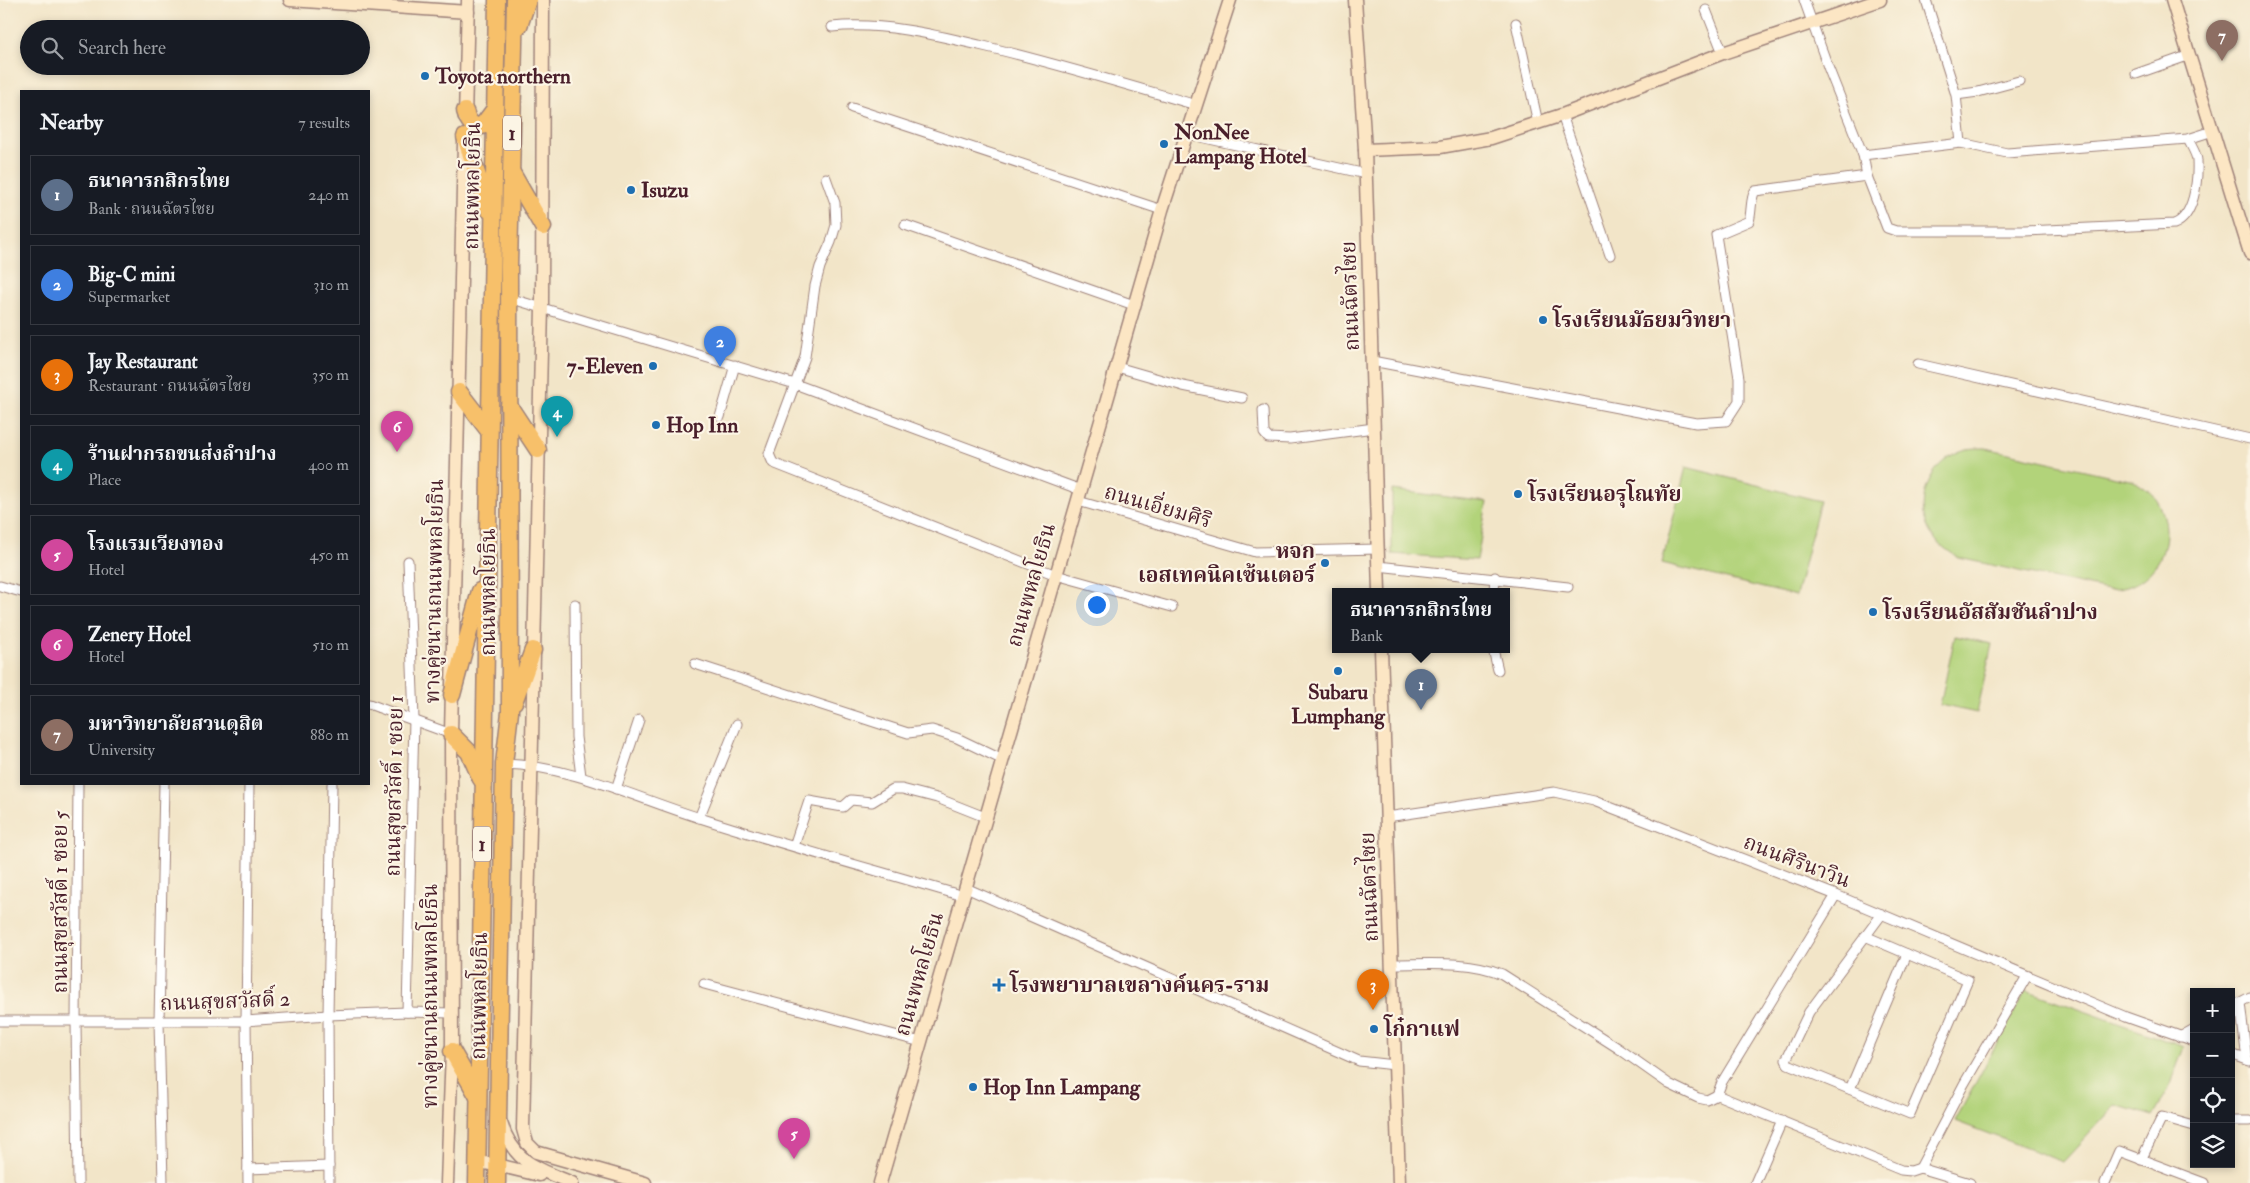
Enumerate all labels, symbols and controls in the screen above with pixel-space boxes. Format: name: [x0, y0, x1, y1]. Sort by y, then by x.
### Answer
search box: [20, 20, 370, 75]
pin: 7: [2206, 20, 2238, 61]
icon: search: [38, 34, 66, 62]
text: Search here: [78, 36, 166, 60]
place label: Toyota northern: [434, 63, 571, 90]
marker: Toyota northern: [419, 70, 431, 82]
text: Nearby: [40, 109, 103, 136]
text: 7 results: [298, 113, 350, 133]
road number: 1: [503, 116, 521, 150]
place label: NonNee Lampang Hotel: [1173, 119, 1308, 170]
street label: ถนนพหลโยธิน: [456, 122, 487, 250]
marker: NonNee Lampang Hotel: [1158, 138, 1170, 150]
text: ธนาคารกสิกรไทย: [88, 169, 230, 193]
place label: Isuzu: [641, 177, 689, 204]
marker: Isuzu: [625, 184, 637, 196]
text: 1: [54, 185, 60, 205]
text: 240 m: [308, 185, 349, 205]
text: Bank · ถนนฉัตรไชย: [88, 199, 215, 219]
street label: ถนนฉัตรไชย: [1333, 240, 1366, 352]
text: Big-C mini: [88, 263, 175, 287]
text: 2: [53, 275, 61, 295]
text: 310 m: [313, 275, 349, 295]
text: Supermarket: [88, 287, 170, 307]
place label: โรงเรียนมัธยมวิทยา: [1552, 305, 1731, 334]
marker: โรงเรียนมัธยมวิทยา: [1537, 314, 1549, 326]
pin: 2: [704, 326, 736, 367]
text: Jay Restaurant: [88, 350, 198, 374]
place label: 7-Eleven: [567, 353, 643, 380]
marker: 7-Eleven: [647, 360, 659, 372]
text: 3: [54, 365, 60, 385]
text: 350 m: [312, 365, 349, 385]
text: Restaurant · ถนนฉัตรไชย: [88, 376, 251, 396]
pin: 4: [541, 396, 573, 437]
pin: 6: [381, 411, 413, 452]
place label: Hop Inn: [666, 412, 738, 439]
marker: Hop Inn: [650, 419, 662, 431]
text: ร้านฝากรถขนส่งลำปาง: [88, 442, 277, 466]
text: 4: [53, 455, 61, 475]
text: 400 m: [308, 455, 349, 475]
text: Place: [88, 470, 121, 490]
street label: ถนนเอี่ยมศิริ: [1101, 475, 1215, 535]
street label: ทางคู่ขนานถนนพหลโยธิน: [417, 478, 450, 704]
place label: โรงเรียนอรุโณทัย: [1527, 479, 1681, 508]
marker: โรงเรียนอรุโณทัย: [1512, 488, 1524, 500]
street label: ถนนพหลโยธิน: [999, 519, 1062, 650]
street label: ถนนพหลโยธิน: [473, 528, 502, 656]
text: โรงแรมเวียงทอง: [88, 532, 224, 556]
place label: หจก เอสเทคนิคเซ้นเตอร์: [1138, 538, 1317, 589]
text: 5: [53, 545, 61, 565]
text: 450 m: [310, 545, 349, 565]
marker: หจก เอสเทคนิคเซ้นเตอร์: [1319, 557, 1331, 569]
text: Hotel: [88, 560, 125, 580]
popup: [1332, 588, 1510, 653]
your location: [1084, 592, 1110, 618]
place label: โรงเรียนอัสสัมชันลำปาง: [1882, 597, 2098, 626]
text: ธนาคารกสิกรไทย: [1350, 598, 1492, 622]
marker: โรงเรียนอัสสัมชันลำปาง: [1867, 606, 1879, 618]
text: Zenery Hotel: [88, 623, 191, 647]
text: Bank: [1350, 626, 1383, 646]
text: 6: [53, 635, 61, 655]
text: 510 m: [312, 635, 349, 655]
text: Hotel: [88, 647, 125, 667]
marker: Subaru Lumphang: [1332, 665, 1344, 677]
pin: 1: [1405, 669, 1437, 710]
place label: Subaru Lumphang: [1291, 679, 1385, 730]
street label: ถนนสุขสวัสดิ์ 1 ซอย 1: [377, 695, 410, 877]
text: มหาวิทยาลัยสวนดุสิต: [88, 712, 263, 736]
text: 7: [53, 725, 61, 745]
text: 880 m: [310, 725, 349, 745]
text: University: [88, 740, 155, 760]
street label: ถนนสุขสวัสดิ์ 1 ซอย 5: [44, 810, 74, 993]
road number: 1: [473, 826, 491, 862]
street label: ถนนศิรินาวิน: [1739, 829, 1854, 894]
street label: ถนนฉัตรไชย: [1352, 831, 1385, 943]
street label: ทางคู่ขนานถนนพหลโยธิน: [415, 884, 444, 1108]
street label: ถนนพหลโยธิน: [887, 908, 950, 1039]
street label: ถนนพหลโยธิน: [463, 932, 494, 1060]
pin: 3: [1357, 969, 1389, 1010]
place label: โรงพยาบาลเขลางค์นคร-ราม: [1009, 970, 1269, 999]
marker: โรงพยาบาลเขลางค์นคร-ราม: [992, 978, 1006, 992]
street label: ถนนสุขสวัสดิ์ 2: [159, 983, 291, 1017]
map controls: [2190, 988, 2235, 1168]
button: +: [2190, 988, 2235, 1033]
place label: โก๋กาแฟ: [1383, 1014, 1460, 1043]
marker: โก๋กาแฟ: [1368, 1023, 1380, 1035]
button: −: [2190, 1033, 2235, 1078]
place label: Hop Inn Lampang: [983, 1074, 1141, 1101]
button: locate: [2190, 1078, 2235, 1123]
marker: Hop Inn Lampang: [967, 1081, 979, 1093]
pin: 5: [778, 1118, 810, 1159]
button: layers: [2190, 1123, 2235, 1168]

